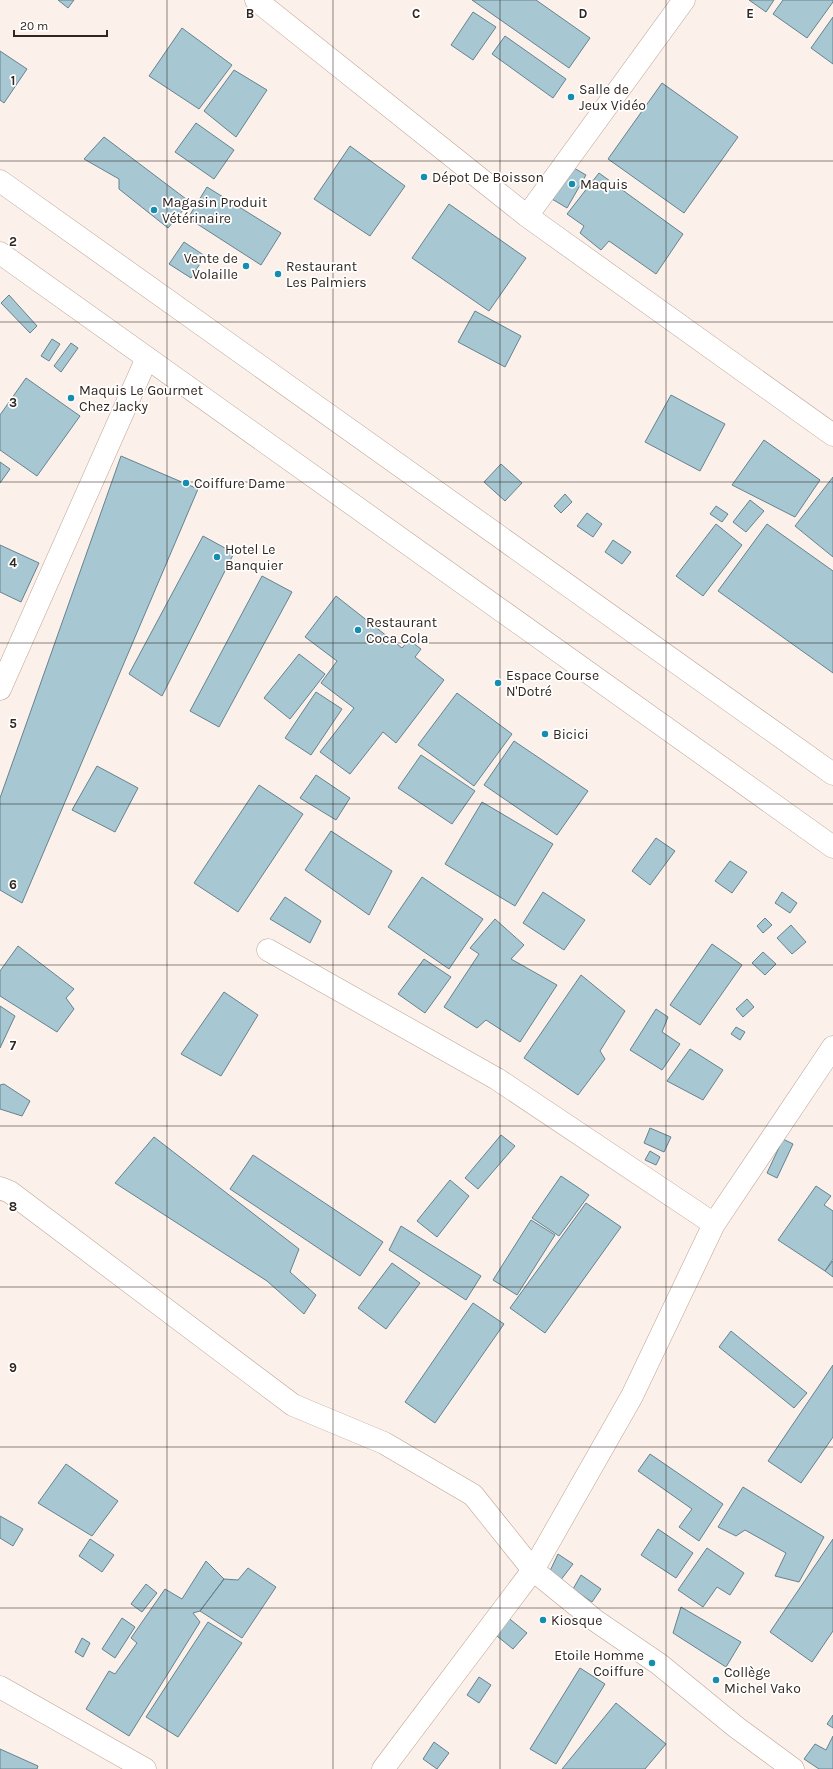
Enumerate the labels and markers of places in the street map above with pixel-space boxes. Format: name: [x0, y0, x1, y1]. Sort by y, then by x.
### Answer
place label: Salle de Jeux Vidéo: [579, 81, 646, 114]
marker: Salle de Jeux Vidéo: [566, 92, 576, 102]
place label: Dépot De Boisson: [432, 169, 544, 186]
marker: Dépot De Boisson: [419, 172, 429, 182]
place label: Maquis: [580, 176, 628, 193]
marker: Maquis: [567, 179, 577, 189]
place label: Magasin Produit Vétérinaire: [162, 194, 267, 227]
marker: Magasin Produit Vétérinaire: [149, 205, 159, 215]
place label: Vente de Volaille: [184, 250, 238, 283]
place label: Restaurant Les Palmiers: [286, 258, 367, 291]
marker: Vente de Volaille: [241, 261, 251, 271]
marker: Restaurant Les Palmiers: [273, 269, 283, 279]
place label: Maquis Le Gourmet Chez Jacky: [79, 382, 203, 415]
marker: Maquis Le Gourmet Chez Jacky: [66, 393, 76, 403]
place label: Coiffure Dame: [194, 475, 285, 492]
marker: Coiffure Dame: [181, 478, 191, 488]
place label: Hotel Le Banquier: [225, 541, 284, 574]
marker: Hotel Le Banquier: [212, 552, 222, 562]
place label: Restaurant Coca Cola: [366, 614, 437, 647]
marker: Restaurant Coca Cola: [353, 625, 363, 635]
place label: Espace Course N'Dotré: [506, 667, 599, 700]
marker: Espace Course N'Dotré: [493, 678, 503, 688]
place label: Bicici: [553, 726, 589, 743]
marker: Bicici: [540, 729, 550, 739]
place label: Kiosque: [551, 1612, 603, 1629]
marker: Kiosque: [538, 1615, 548, 1625]
place label: Etoile Homme Coiffure: [554, 1647, 644, 1680]
marker: Etoile Homme Coiffure: [647, 1658, 657, 1668]
place label: Collège Michel Vako: [724, 1664, 801, 1697]
marker: Collège Michel Vako: [711, 1675, 721, 1685]

